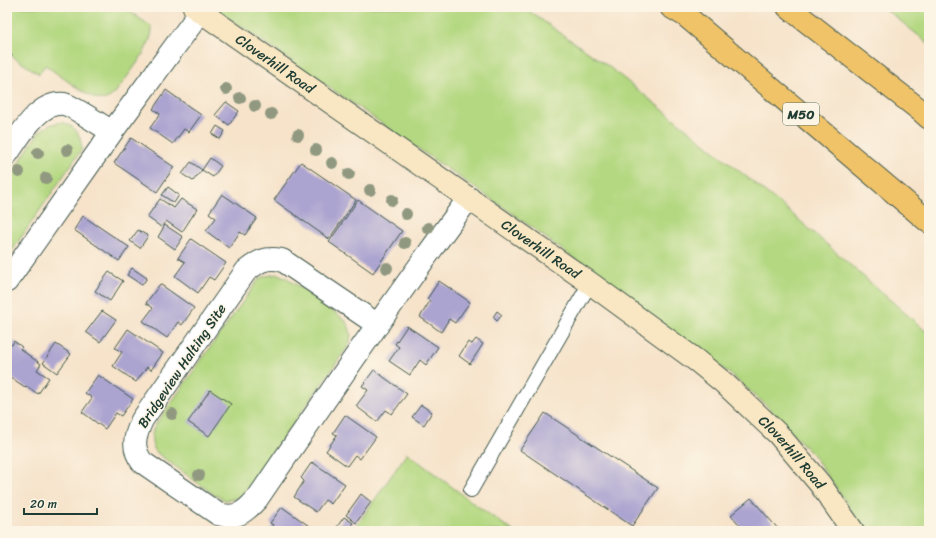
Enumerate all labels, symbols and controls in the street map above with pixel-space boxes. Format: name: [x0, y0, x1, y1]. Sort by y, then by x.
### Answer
street label: Cloverhill Road: [230, 27, 322, 101]
road number: M50: [783, 103, 819, 125]
street label: Cloverhill Road: [496, 212, 587, 286]
street label: Bridgeview Halting Site: [131, 298, 233, 434]
street label: Cloverhill Road: [752, 409, 833, 496]
scale bar: [24, 490, 97, 516]
text: 20 m: [30, 493, 57, 515]

